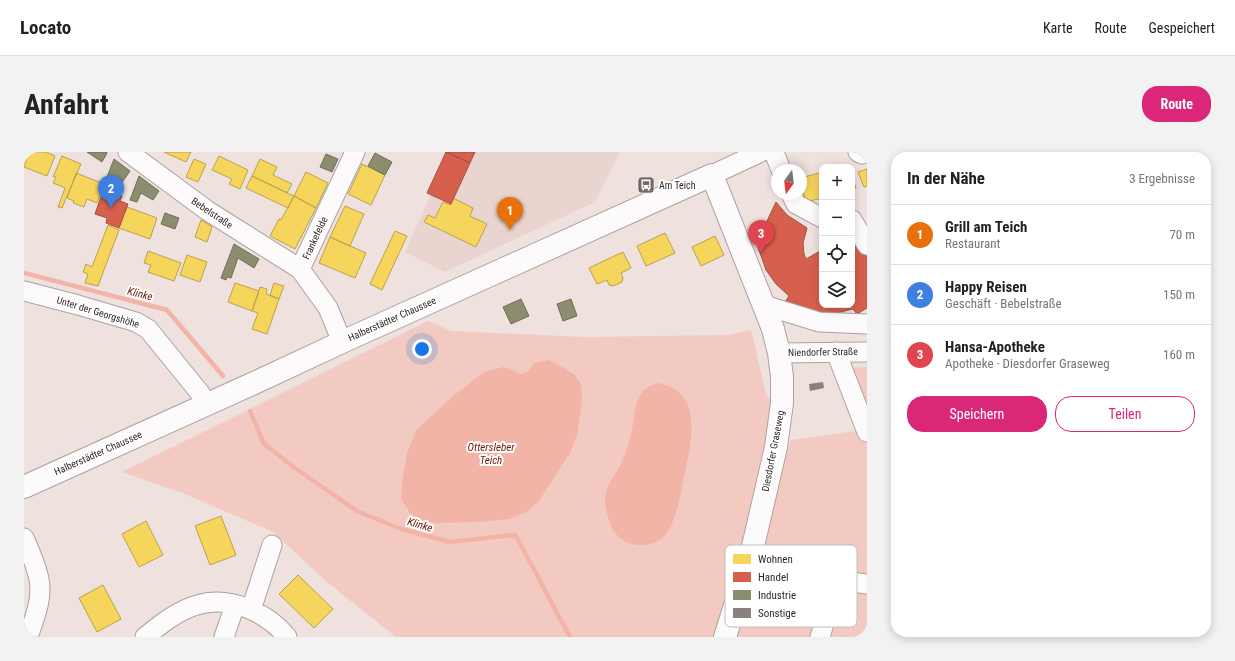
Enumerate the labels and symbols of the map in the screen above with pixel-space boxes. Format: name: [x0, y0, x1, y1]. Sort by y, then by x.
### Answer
north arrow: [771, 164, 807, 200]
pin: 2: [98, 175, 124, 208]
bus stop icon: Am Teich: [636, 175, 656, 195]
place label: Am Teich: [659, 180, 696, 191]
street label: Bebelstraße: [189, 195, 235, 231]
pin: 1: [497, 197, 523, 230]
street label: Frankefelde: [300, 215, 330, 261]
pin: 3: [748, 220, 774, 253]
water label: Klinke: [126, 285, 154, 303]
street label: Unter der Georgshöhe: [55, 294, 141, 330]
street label: Halberstädter Chaussee: [346, 295, 438, 343]
your location: [412, 339, 432, 359]
street label: Niendorfer Straße: [788, 346, 858, 358]
street label: Diesdorfer Graseweg: [760, 409, 786, 492]
street label: Halberstädter Chaussee: [52, 429, 144, 477]
water label: Ottersleber Teich: [468, 441, 515, 467]
water label: Klinke: [406, 515, 434, 535]
legend: [725, 545, 857, 627]
text: Wohnen: [758, 553, 793, 566]
text: Handel: [758, 571, 789, 584]
text: Industrie: [758, 589, 796, 602]
text: Sonstige: [758, 607, 796, 620]

